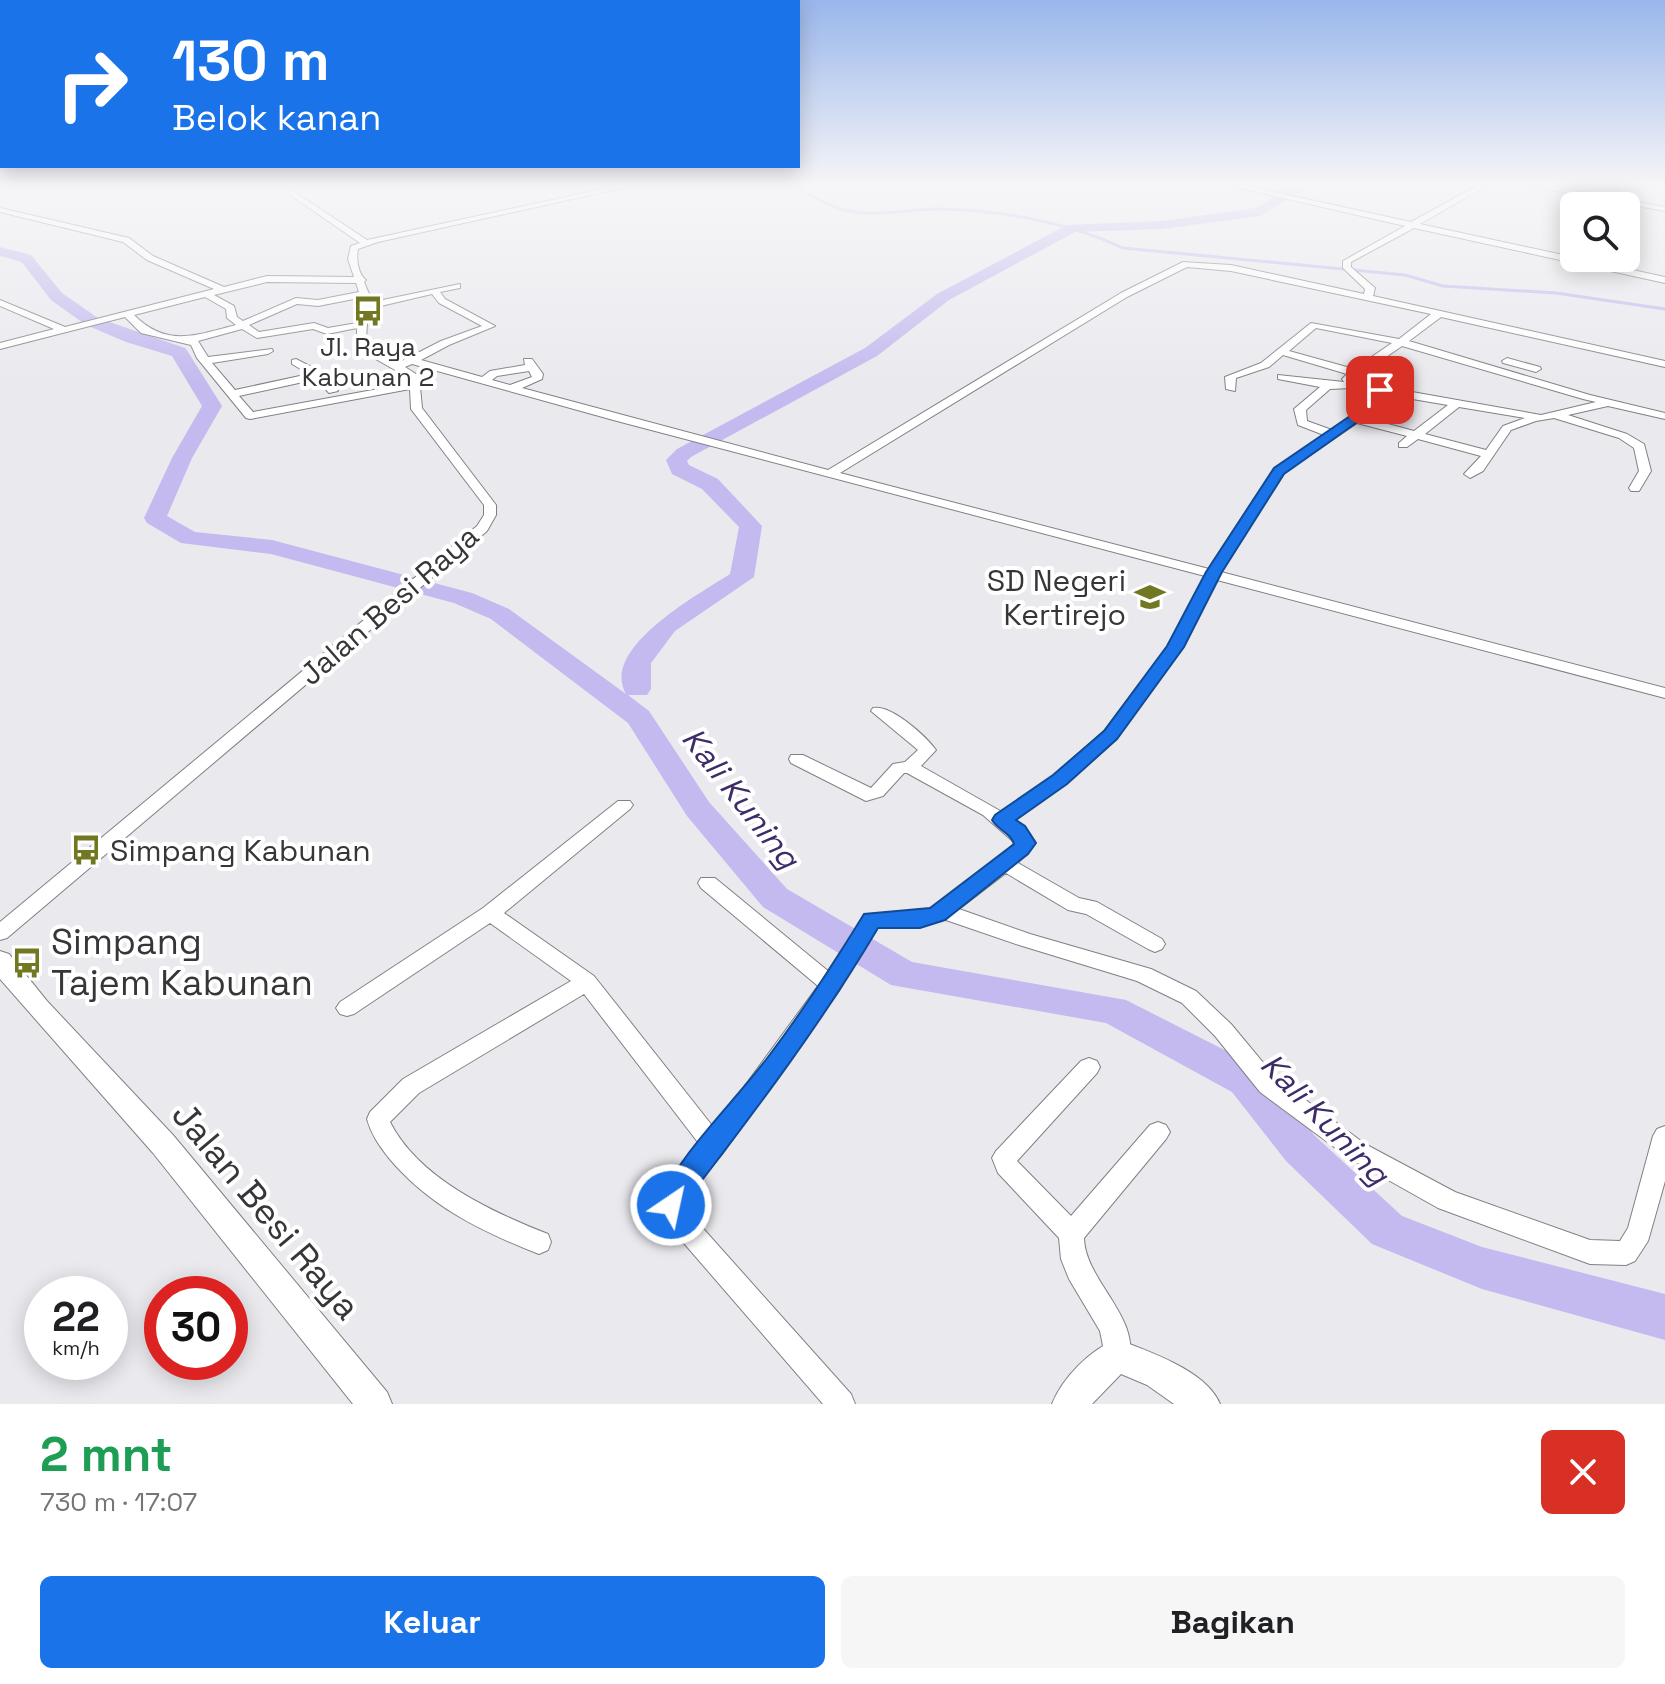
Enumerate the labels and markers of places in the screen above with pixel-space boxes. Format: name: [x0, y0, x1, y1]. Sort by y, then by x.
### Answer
bus stop icon: Jl. Raya Kabunan 2: [351, 294, 385, 328]
place label: Jl. Raya Kabunan 2: [302, 330, 434, 394]
pin: [1346, 356, 1414, 424]
place label: SD Negeri Kertirejo: [987, 561, 1126, 634]
school or university icon: SD Negeri Kertirejo: [1133, 580, 1167, 614]
place label: Simpang Kabunan: [110, 831, 371, 870]
bus stop icon: Simpang Kabunan: [69, 833, 103, 867]
place label: Simpang Tajem Kabunan: [51, 919, 313, 1006]
bus stop icon: Simpang Tajem Kabunan: [10, 946, 44, 980]

